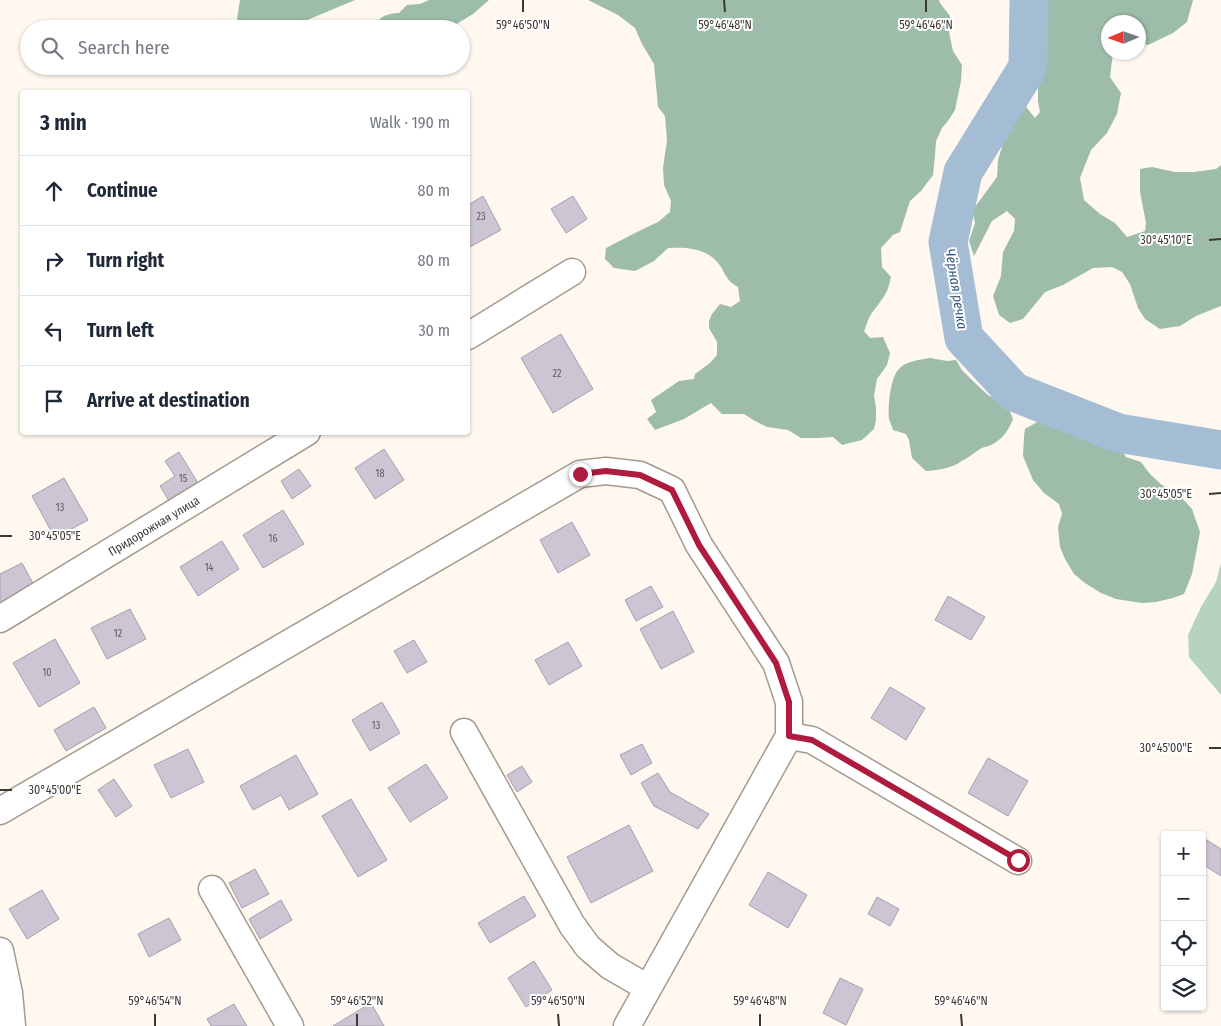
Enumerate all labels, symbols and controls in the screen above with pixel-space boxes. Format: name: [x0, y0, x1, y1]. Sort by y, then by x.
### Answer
north arrow: [1101, 15, 1146, 60]
text: 59°46'50"N: [496, 18, 550, 32]
text: 59°46'48"N: [698, 18, 752, 32]
text: 59°46'46"N: [899, 18, 953, 32]
search box: [20, 20, 470, 75]
icon: search: [38, 34, 66, 62]
text: Search here: [78, 36, 170, 59]
text: 3 min: [40, 110, 87, 136]
text: Walk · 190 m: [370, 113, 450, 132]
icon: ahead: [40, 177, 68, 205]
text: Continue: [87, 179, 158, 202]
text: 80 m: [418, 181, 450, 200]
house number: 23: [477, 211, 486, 223]
text: 30°45'10"E: [1140, 233, 1192, 247]
icon: right: [40, 247, 68, 275]
water label: Чёрная речка: [941, 247, 971, 331]
text: Turn right: [87, 249, 164, 272]
text: 80 m: [418, 251, 450, 270]
icon: left: [40, 317, 68, 345]
text: Turn left: [87, 319, 154, 342]
text: 30 m: [418, 321, 450, 340]
house number: 22: [553, 368, 562, 380]
icon: arrive: [40, 387, 68, 415]
text: Arrive at destination: [87, 389, 250, 412]
route end: [569, 463, 592, 486]
house number: 18: [376, 468, 384, 480]
house number: 15: [179, 473, 188, 485]
text: 30°45'05"E: [1140, 487, 1192, 501]
street label: Придорожная улица: [106, 493, 202, 559]
house number: 13: [56, 502, 65, 514]
text: 30°45'05"E: [29, 529, 81, 543]
house number: 16: [269, 533, 277, 545]
house number: 14: [205, 562, 214, 574]
house number: 12: [114, 628, 123, 640]
house number: 10: [42, 667, 52, 679]
house number: 13: [372, 720, 381, 732]
text: 30°45'00"E: [1140, 741, 1193, 755]
text: 30°45'00"E: [29, 783, 82, 797]
map controls: [1161, 831, 1206, 1011]
button: +: [1161, 831, 1206, 876]
route start: [1007, 849, 1030, 872]
button: −: [1161, 876, 1206, 921]
button: locate: [1161, 921, 1206, 966]
button: layers: [1161, 966, 1206, 1011]
text: 59°46'54"N: [128, 994, 182, 1008]
text: 59°46'52"N: [330, 994, 384, 1008]
text: 59°46'50"N: [531, 994, 585, 1008]
text: 59°46'48"N: [733, 994, 787, 1008]
text: 59°46'46"N: [934, 994, 988, 1008]

